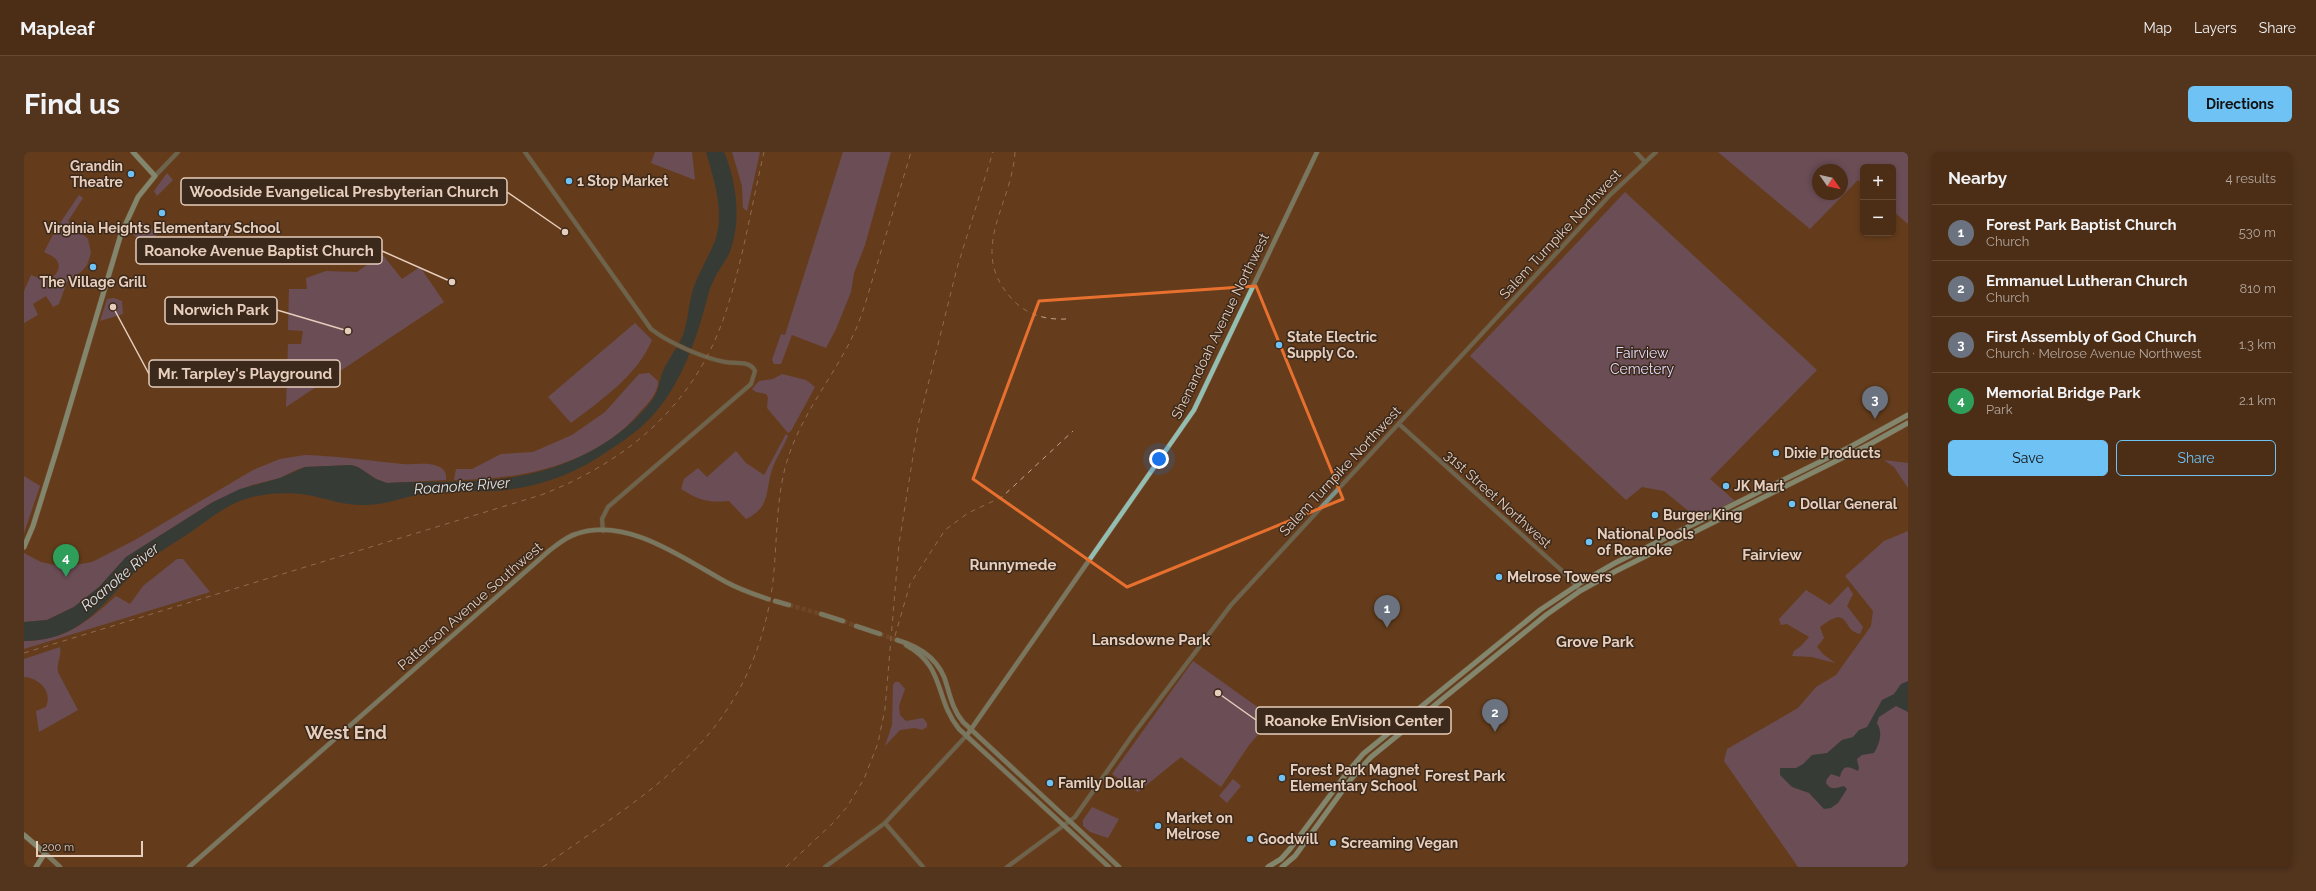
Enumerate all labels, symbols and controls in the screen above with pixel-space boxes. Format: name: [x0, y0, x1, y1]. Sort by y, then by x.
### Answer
text: Mapleaf: [20, 17, 95, 39]
text: Map: [2144, 20, 2172, 36]
text: Layers: [2194, 20, 2237, 36]
text: Share: [2259, 20, 2296, 36]
button: Directions: [2188, 86, 2292, 122]
text: Find us: [24, 88, 120, 121]
place label: Grandin Theatre: [70, 158, 124, 190]
north arrow: [1812, 164, 1848, 200]
map controls: [1860, 164, 1896, 236]
button: +: [1860, 164, 1896, 200]
street label: Salem Turnpike Northwest: [1496, 166, 1624, 302]
text: Nearby: [1948, 168, 2007, 188]
marker: Grandin Theatre: [126, 169, 136, 179]
text: 4 results: [2225, 171, 2276, 186]
place label: 1 Stop Market: [577, 173, 669, 189]
marker: 1 Stop Market: [564, 176, 574, 186]
callout: Woodside Evangelical Presbyterian Church: [181, 178, 507, 205]
text: Woodside Evangelical Presbyterian Church: [189, 183, 499, 201]
button: −: [1860, 200, 1896, 236]
marker: Virginia Heights Elementary School: [157, 208, 167, 218]
text: Forest Park Baptist Church: [1986, 216, 2177, 234]
place label: Virginia Heights Elementary School: [44, 220, 281, 236]
text: 1: [1958, 225, 1964, 240]
text: 530 m: [2239, 225, 2276, 240]
street label: Shenandoah Avenue Northwest: [1168, 230, 1272, 422]
text: Church: [1986, 234, 2029, 249]
callout: Roanoke Avenue Baptist Church: [136, 237, 382, 264]
text: Roanoke Avenue Baptist Church: [144, 242, 374, 260]
marker: The Village Grill: [88, 262, 98, 272]
text: Emmanuel Lutheran Church: [1986, 272, 2187, 290]
place label: The Village Grill: [40, 274, 147, 290]
text: 2: [1957, 281, 1965, 296]
text: 810 m: [2240, 281, 2276, 296]
text: Church: [1986, 290, 2029, 305]
callout: Norwich Park: [165, 297, 277, 324]
text: Norwich Park: [173, 301, 270, 319]
text: First Assembly of God Church: [1986, 328, 2197, 346]
place label: State Electric Supply Co.: [1287, 329, 1377, 361]
text: 3: [1957, 337, 1965, 352]
text: 1.3 km: [2239, 337, 2276, 352]
marker: State Electric Supply Co.: [1274, 340, 1284, 350]
park label: Fairview Cemetery: [1610, 345, 1674, 377]
text: Church · Melrose Avenue Northwest: [1986, 346, 2201, 361]
callout: Mr. Tarpley's Playground: [149, 360, 340, 387]
text: Mr. Tarpley's Playground: [158, 365, 333, 383]
text: Memorial Bridge Park: [1986, 384, 2141, 402]
pin: 3: [1862, 386, 1888, 419]
text: 4: [1957, 393, 1965, 408]
text: 2.1 km: [2239, 393, 2276, 408]
text: Park: [1986, 402, 2013, 417]
street label: Salem Turnpike Northwest: [1276, 403, 1404, 539]
button: Save: [1948, 440, 2108, 476]
button: Share: [2116, 440, 2276, 476]
place label: Dixie Products: [1784, 445, 1881, 461]
street label: 31st Street Northwest: [1441, 447, 1555, 551]
marker: Dixie Products: [1771, 448, 1781, 458]
your location: [1149, 449, 1169, 469]
water label: Roanoke River: [413, 474, 512, 498]
place label: JK Mart: [1734, 478, 1785, 494]
marker: JK Mart: [1721, 481, 1731, 491]
place label: Dollar General: [1800, 496, 1898, 512]
marker: Dollar General: [1787, 499, 1797, 509]
place label: Burger King: [1663, 507, 1743, 523]
marker: Burger King: [1650, 510, 1660, 520]
place label: National Pools of Roanoke: [1597, 526, 1694, 558]
marker: National Pools of Roanoke: [1584, 537, 1594, 547]
water label: Roanoke River: [77, 539, 163, 615]
street label: Patterson Avenue Southwest: [394, 539, 546, 673]
pin: 4: [53, 544, 79, 577]
district label: Fairview: [1742, 546, 1802, 564]
district label: Runnymede: [970, 556, 1056, 574]
place label: Melrose Towers: [1507, 569, 1612, 585]
marker: Melrose Towers: [1494, 572, 1504, 582]
pin: 1: [1374, 595, 1400, 628]
district label: Lansdowne Park: [1092, 631, 1211, 649]
district label: Grove Park: [1556, 633, 1635, 651]
pin: 2: [1482, 699, 1508, 732]
callout: Roanoke EnVision Center: [1256, 707, 1451, 734]
text: Roanoke EnVision Center: [1265, 712, 1444, 730]
district label: West End: [305, 722, 387, 743]
place label: Forest Park Magnet Elementary School: [1290, 762, 1420, 794]
district label: Forest Park: [1425, 767, 1506, 785]
marker: Forest Park Magnet Elementary School: [1277, 773, 1287, 783]
place label: Family Dollar: [1058, 775, 1146, 791]
marker: Family Dollar: [1045, 778, 1055, 788]
place label: Market on Melrose: [1166, 810, 1233, 842]
marker: Market on Melrose: [1153, 821, 1163, 831]
place label: Goodwill: [1258, 831, 1319, 847]
marker: Goodwill: [1245, 834, 1255, 844]
place label: Screaming Vegan: [1341, 835, 1458, 851]
marker: Screaming Vegan: [1328, 838, 1338, 848]
scale bar: [36, 839, 143, 858]
text: 200 m: [42, 841, 74, 854]

